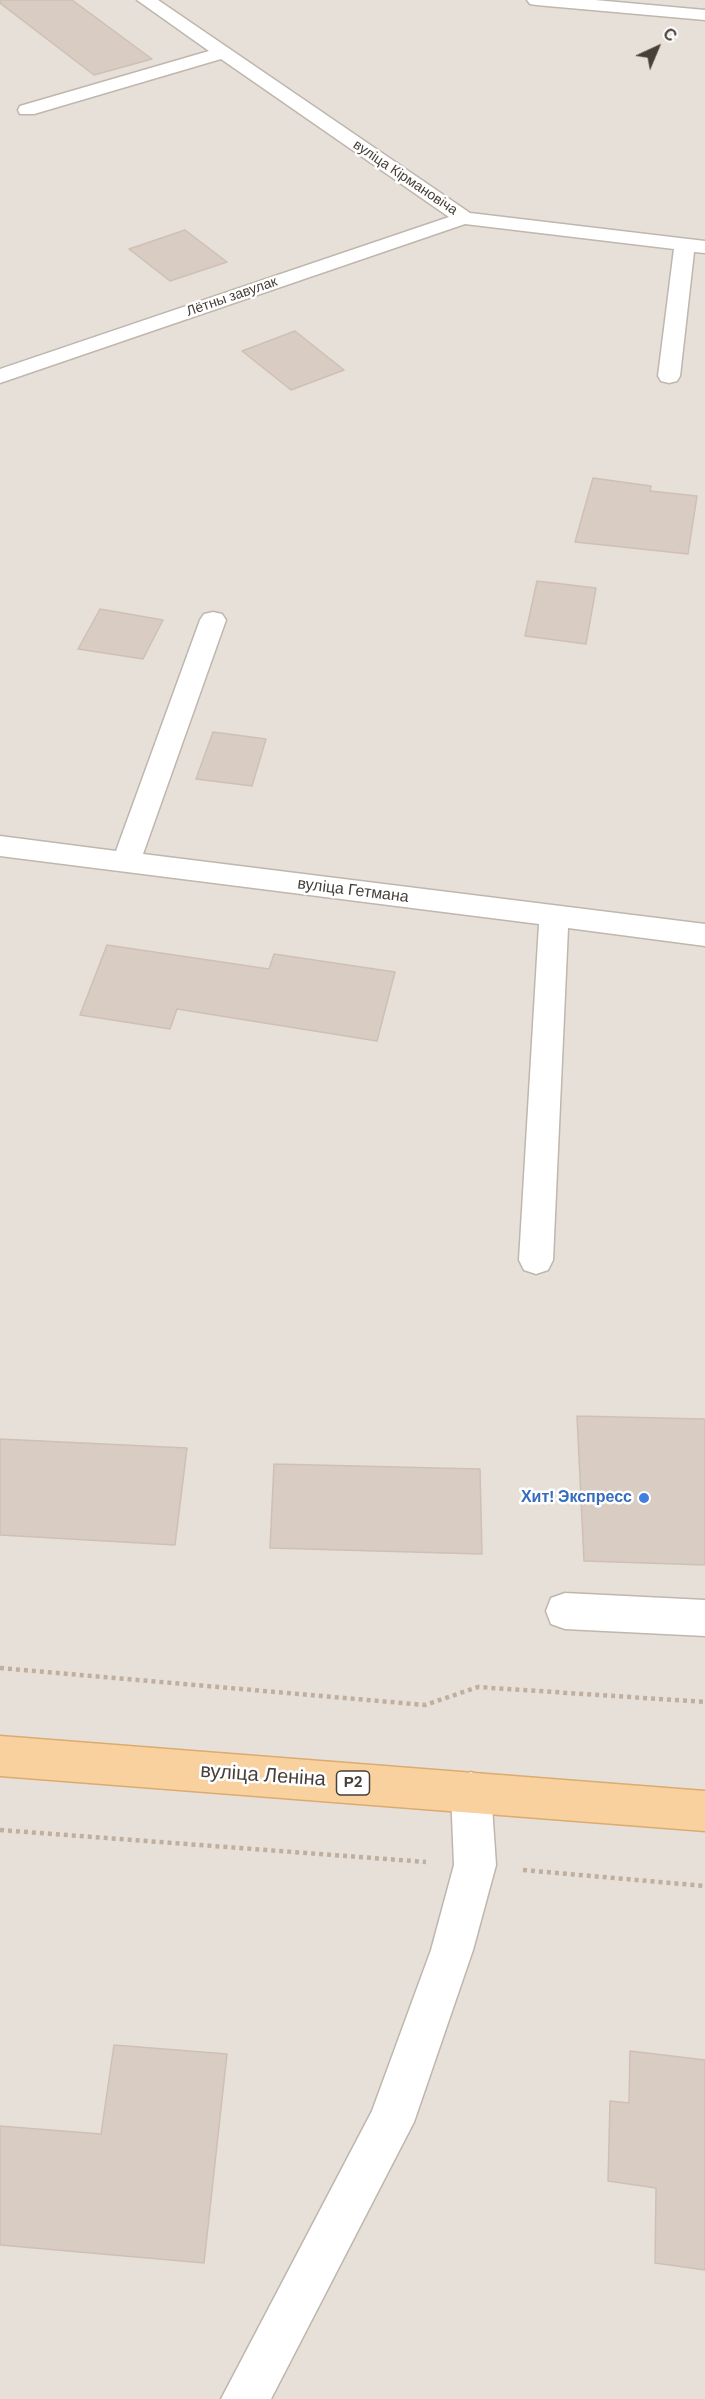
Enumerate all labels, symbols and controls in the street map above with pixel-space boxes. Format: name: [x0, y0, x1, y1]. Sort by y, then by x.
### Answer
north arrow: [627, 18, 687, 78]
text: С: [658, 23, 681, 46]
street label: вуліца Кірмановіча: [350, 137, 460, 219]
street label: Лётны завулак: [184, 274, 280, 320]
street label: вуліца Гетмана: [296, 875, 410, 907]
place label: Хит! Экспресс: [521, 1488, 632, 1508]
marker: Хит! Экспресс: [637, 1491, 651, 1505]
street label: вуліца Леніна: [199, 1760, 327, 1792]
road number: Р2: [336, 1771, 370, 1795]

